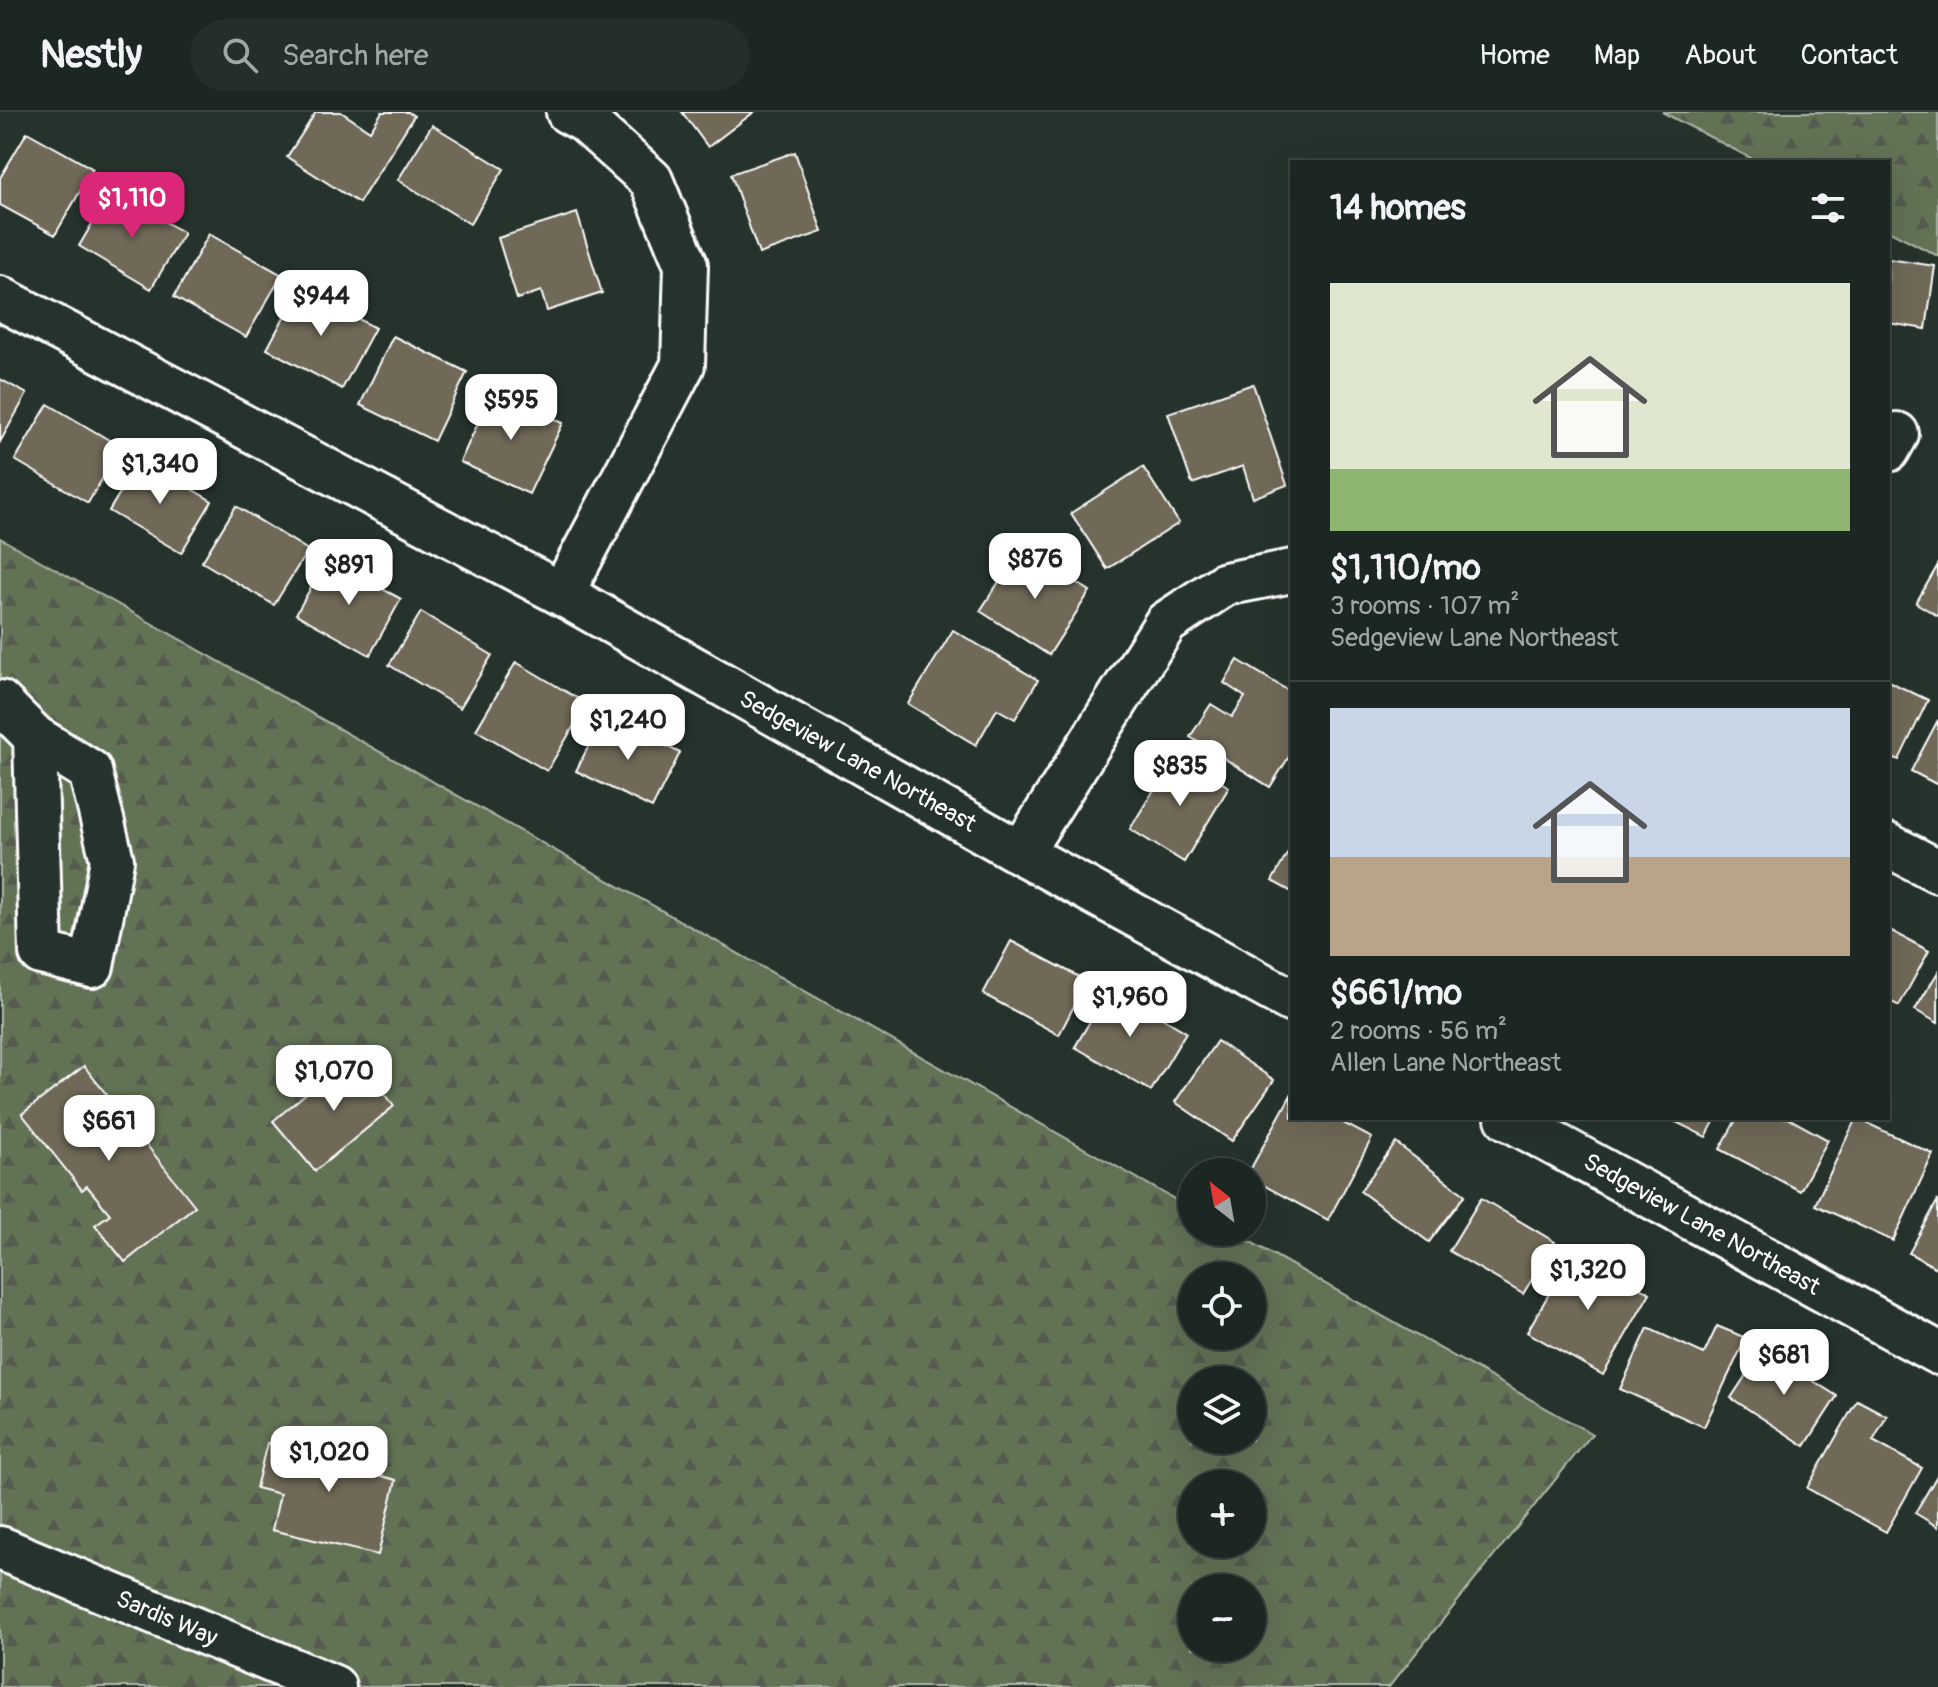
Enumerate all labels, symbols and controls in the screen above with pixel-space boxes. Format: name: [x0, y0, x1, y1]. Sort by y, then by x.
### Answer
search box: [190, 19, 750, 91]
text: Nestly: [40, 31, 142, 79]
icon: search: [218, 33, 262, 77]
text: Search here: [282, 37, 429, 74]
text: Home: [1479, 38, 1550, 73]
text: Map: [1594, 38, 1640, 73]
text: About: [1684, 38, 1757, 73]
text: Contact: [1801, 38, 1898, 73]
pin: $1,110: [67, 172, 197, 240]
text: $1,110: [98, 182, 166, 214]
icon: filters: [1806, 186, 1850, 230]
text: 14 homes: [1330, 187, 1466, 230]
pin: $944: [274, 270, 368, 338]
text: $944: [292, 280, 350, 312]
icon: home: [1518, 335, 1662, 479]
pin: $595: [464, 374, 558, 442]
text: $595: [483, 384, 539, 416]
pin: $1,340: [95, 438, 225, 506]
text: $1,340: [121, 448, 199, 480]
pin: $876: [988, 533, 1082, 601]
pin: $891: [302, 539, 396, 607]
text: $876: [1007, 543, 1063, 575]
text: $1,110/mo: [1330, 547, 1481, 590]
text: $891: [324, 549, 374, 581]
text: 3 rooms · 107 m²: [1330, 590, 1519, 622]
text: Sedgeview Lane Northeast: [1330, 622, 1618, 654]
street label: Sedgeview Lane Northeast: [734, 684, 981, 839]
pin: $1,240: [563, 694, 693, 762]
text: $1,240: [589, 704, 667, 736]
pin: $835: [1133, 740, 1227, 808]
text: $835: [1152, 750, 1208, 782]
icon: home: [1518, 760, 1662, 904]
pin: $1,960: [1065, 971, 1195, 1039]
text: $661/mo: [1330, 972, 1462, 1015]
text: $1,960: [1091, 981, 1169, 1013]
text: 2 rooms · 56 m²: [1330, 1015, 1507, 1047]
pin: $1,070: [269, 1045, 399, 1113]
text: Allen Lane Northeast: [1330, 1047, 1562, 1079]
text: $1,070: [294, 1055, 374, 1087]
pin: $661: [62, 1095, 156, 1163]
text: $661: [82, 1105, 136, 1137]
street label: Sedgeview Lane Northeast: [1578, 1147, 1825, 1302]
north arrow: [1178, 1158, 1266, 1246]
map controls: [1178, 1158, 1266, 1662]
pin: $1,320: [1523, 1244, 1653, 1312]
text: $1,320: [1549, 1254, 1627, 1286]
button: locate: [1178, 1262, 1266, 1350]
pin: $681: [1737, 1329, 1831, 1397]
text: $681: [1758, 1339, 1810, 1371]
button: layers: [1178, 1366, 1266, 1454]
pin: $1,020: [264, 1426, 394, 1494]
text: $1,020: [289, 1436, 369, 1468]
button: +: [1178, 1470, 1266, 1558]
button: −: [1178, 1574, 1266, 1662]
street label: Sardis Way: [112, 1584, 222, 1653]

